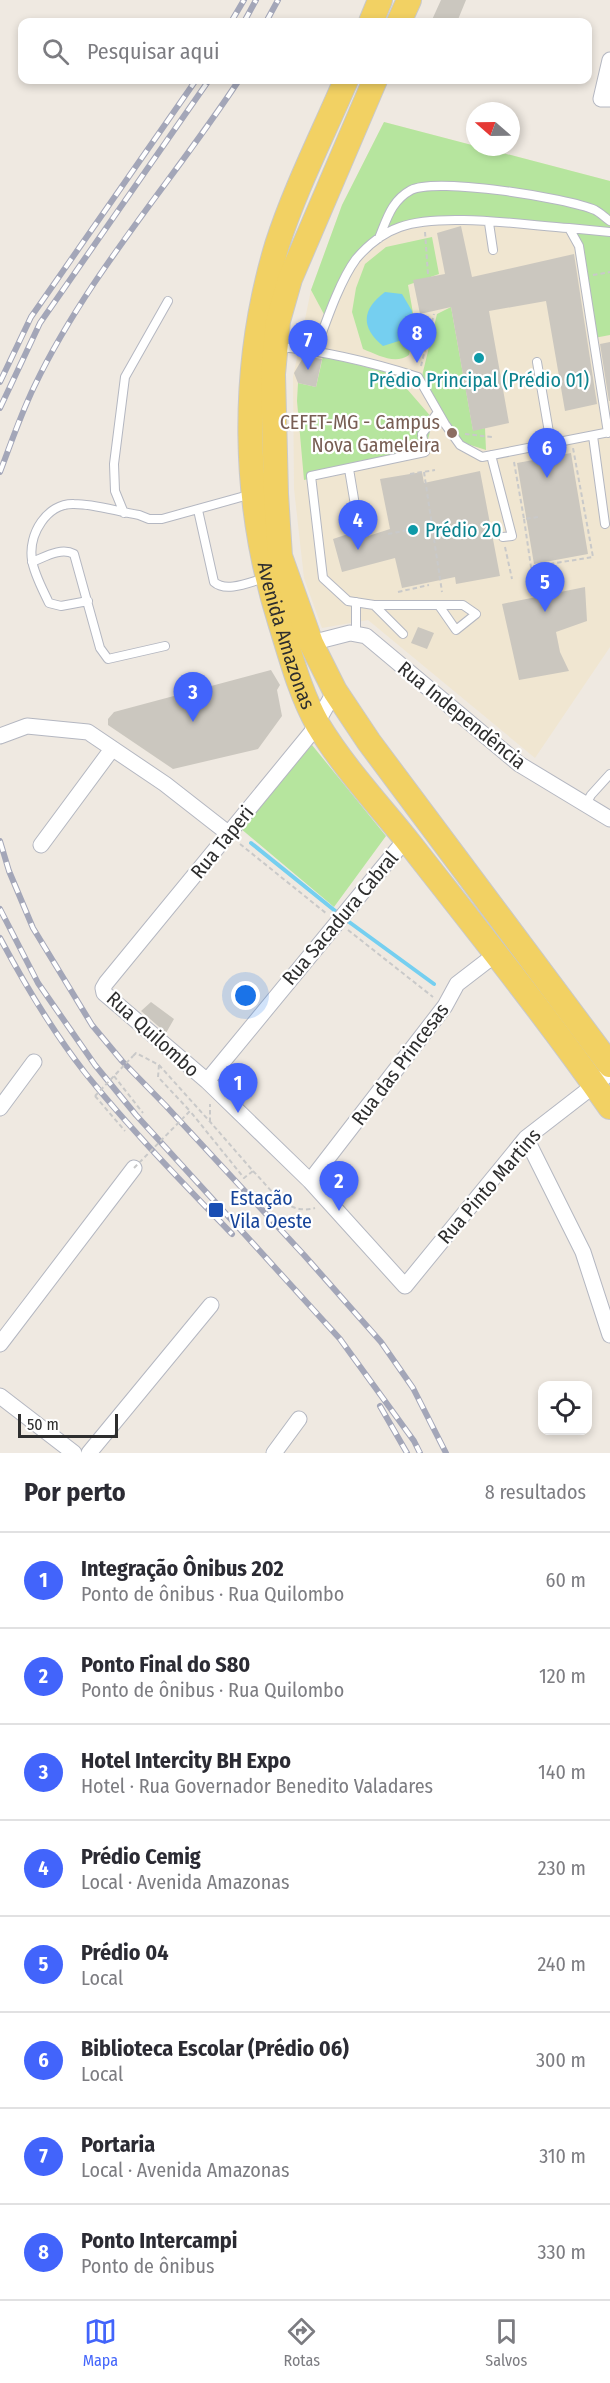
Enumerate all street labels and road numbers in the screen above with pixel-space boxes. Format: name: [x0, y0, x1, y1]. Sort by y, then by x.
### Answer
street label: Avenida Amazonas: [253, 560, 320, 713]
street label: Rua Independência: [393, 656, 531, 774]
street label: Rua Taperi: [185, 801, 259, 883]
street label: Rua Sacadura Cabral: [277, 846, 403, 990]
street label: Rua Quilombo: [102, 986, 204, 1082]
street label: Rua das Princesas: [346, 998, 454, 1130]
street label: Rua Pinto Martins: [432, 1123, 546, 1249]

